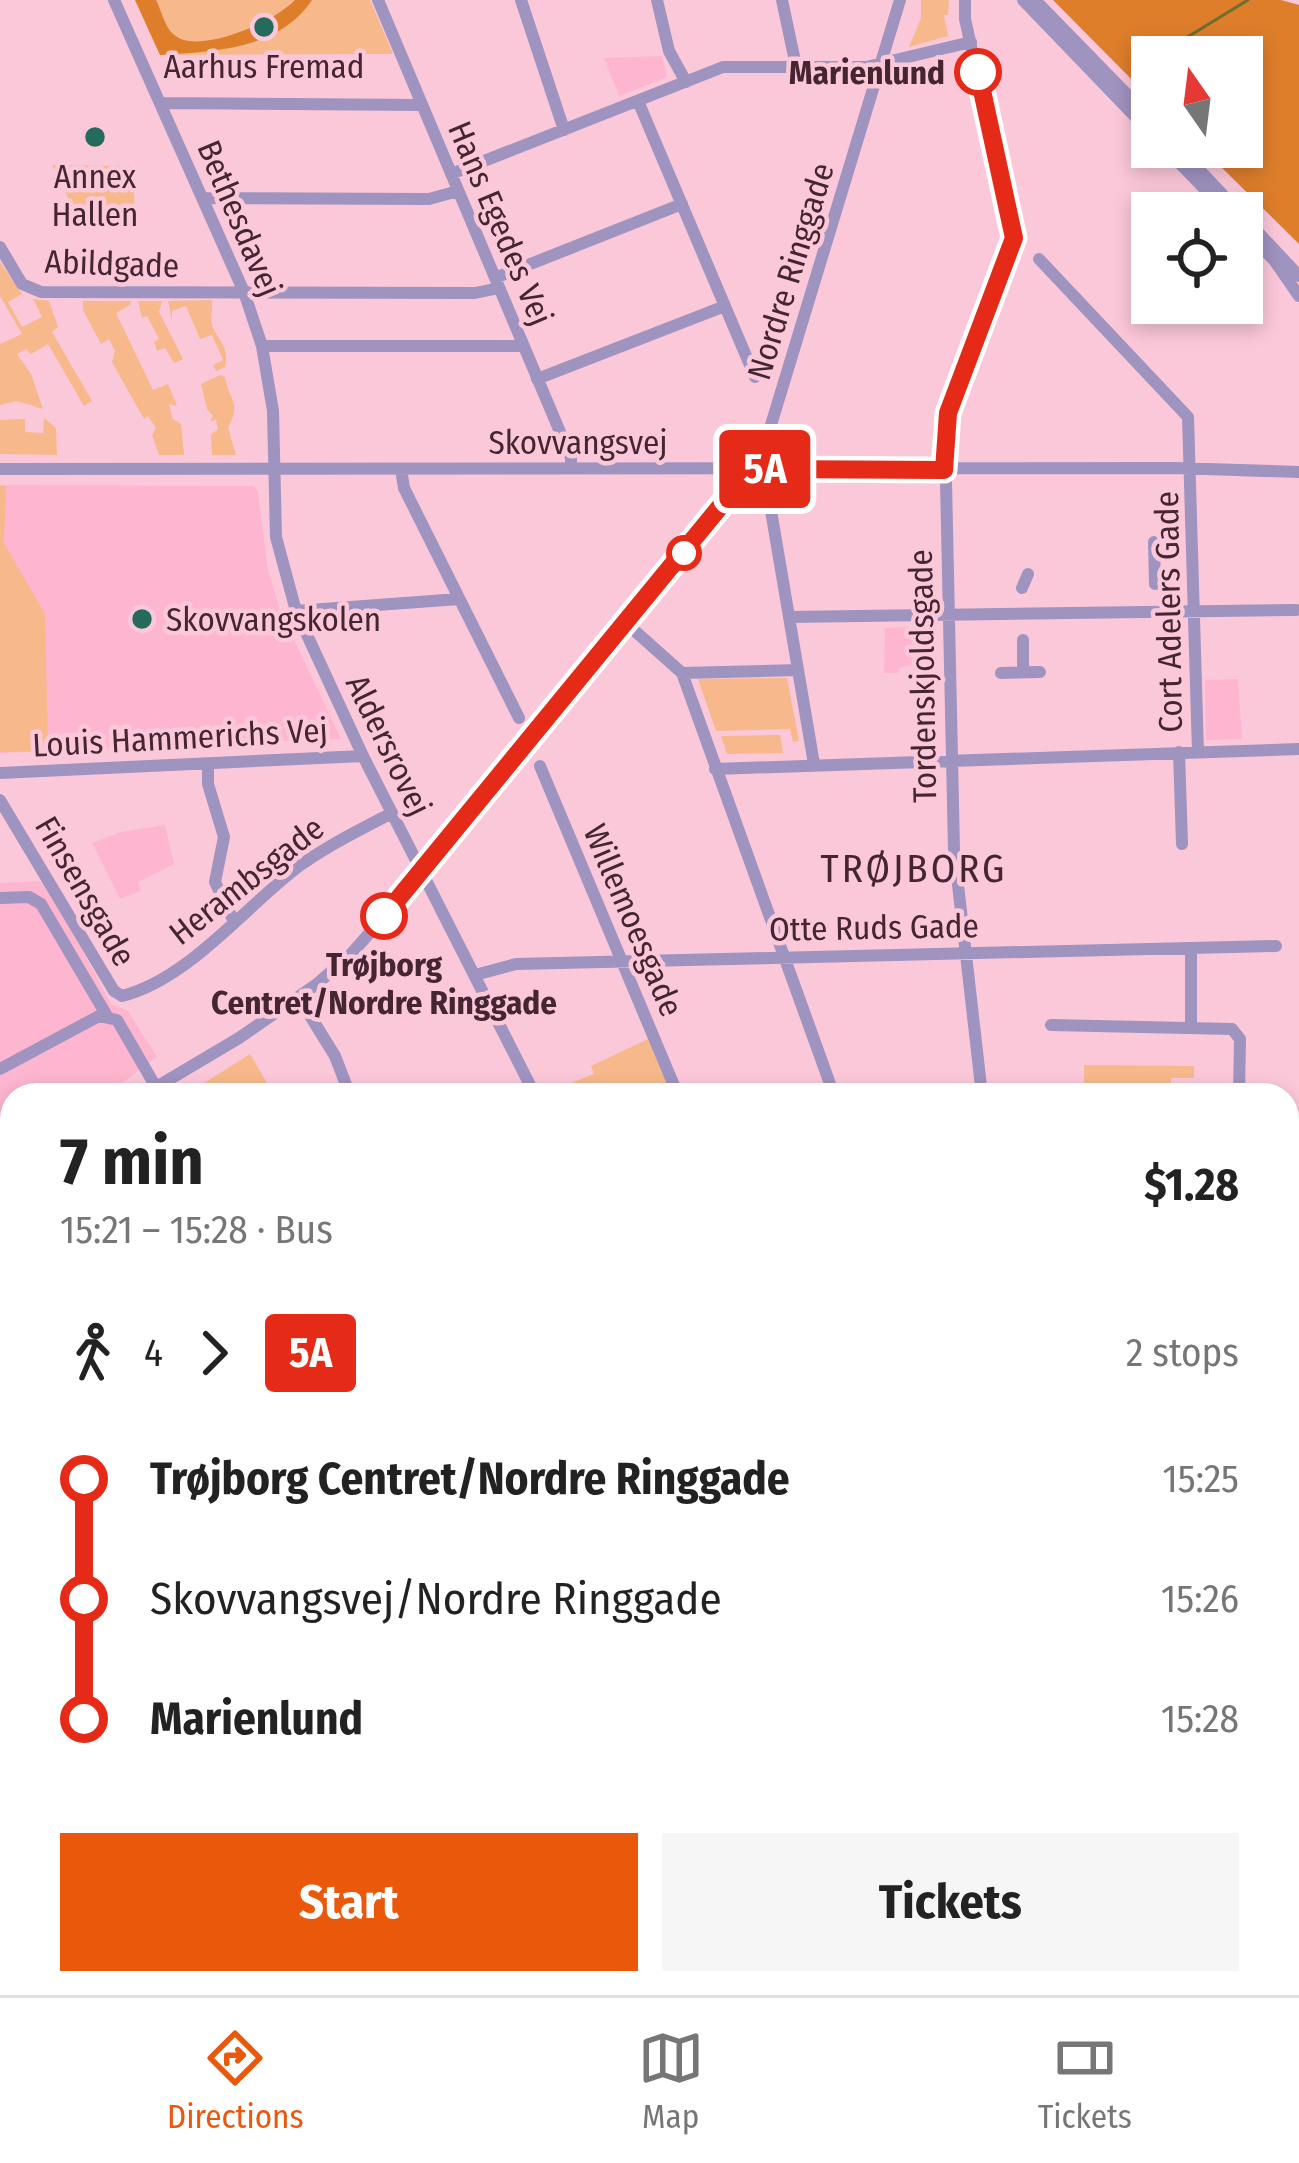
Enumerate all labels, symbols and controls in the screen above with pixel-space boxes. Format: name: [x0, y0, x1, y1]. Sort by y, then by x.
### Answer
marker: Aarhus Fremad: [251, 14, 277, 40]
north arrow: [1131, 36, 1263, 168]
map controls: [1131, 36, 1263, 324]
place label: Aarhus Fremad: [164, 47, 364, 87]
marker: Marienlund: [956, 50, 1000, 94]
place label: Marienlund: [789, 53, 945, 93]
street label: Hans Egedes Vej: [439, 115, 561, 332]
marker: Annex Hallen: [82, 124, 108, 150]
street label: Bethesdavej: [188, 134, 290, 302]
place label: Annex Hallen: [52, 157, 138, 235]
street label: Nordre Ringgade: [739, 158, 843, 385]
button: locate: [1131, 192, 1263, 324]
street label: Abildgade: [44, 242, 180, 286]
street label: Skovvangsvej: [488, 423, 668, 463]
line badge: 5A: [711, 430, 819, 508]
text: 5A: [743, 444, 787, 494]
street label: Cort Adelers Gade: [1147, 491, 1191, 733]
unlabelled marker: [668, 537, 700, 569]
street label: Tordenskjoldsgade: [901, 549, 945, 803]
place label: Skovvangskolen: [166, 600, 381, 640]
marker: Skovvangskolen: [129, 606, 155, 632]
street label: Aldersrovej: [337, 668, 439, 823]
street label: Louis Hammerichs Vej: [31, 710, 329, 766]
street label: Herambsgade: [161, 808, 332, 954]
street label: Finsensgade: [26, 810, 144, 973]
street label: Willemoesgade: [575, 818, 691, 1022]
district label: TRØJBORG: [821, 846, 1007, 892]
marker: Trøjborg Centret/Nordre Ringgade: [362, 894, 406, 938]
street label: Otte Ruds Gade: [769, 906, 979, 950]
place label: Trøjborg Centret/Nordre Ringgade: [211, 945, 557, 1023]
text: 7 min: [60, 1122, 204, 1201]
text: $1.28: [1144, 1158, 1239, 1212]
text: 15:21 – 15:28 · Bus: [60, 1207, 333, 1253]
icon: walk: [60, 1320, 126, 1386]
icon: forward: [181, 1320, 247, 1386]
text: 5A: [289, 1328, 332, 1378]
text: 4: [144, 1330, 163, 1376]
text: 2 stops: [1126, 1330, 1239, 1376]
text: Trøjborg Centret/Nordre Ringgade: [150, 1452, 790, 1506]
text: 15:25: [1163, 1456, 1239, 1502]
text: Skovvangsvej/Nordre Ringgade: [150, 1572, 722, 1626]
text: 15:26: [1161, 1576, 1239, 1622]
text: Marienlund: [150, 1692, 363, 1746]
text: 15:28: [1161, 1696, 1239, 1742]
button: Start: [60, 1833, 638, 1971]
button: Tickets: [662, 1833, 1239, 1971]
tab: Directions: [167, 2025, 304, 2137]
tab: Map: [638, 2025, 704, 2137]
tab: Tickets: [1038, 2025, 1132, 2137]

